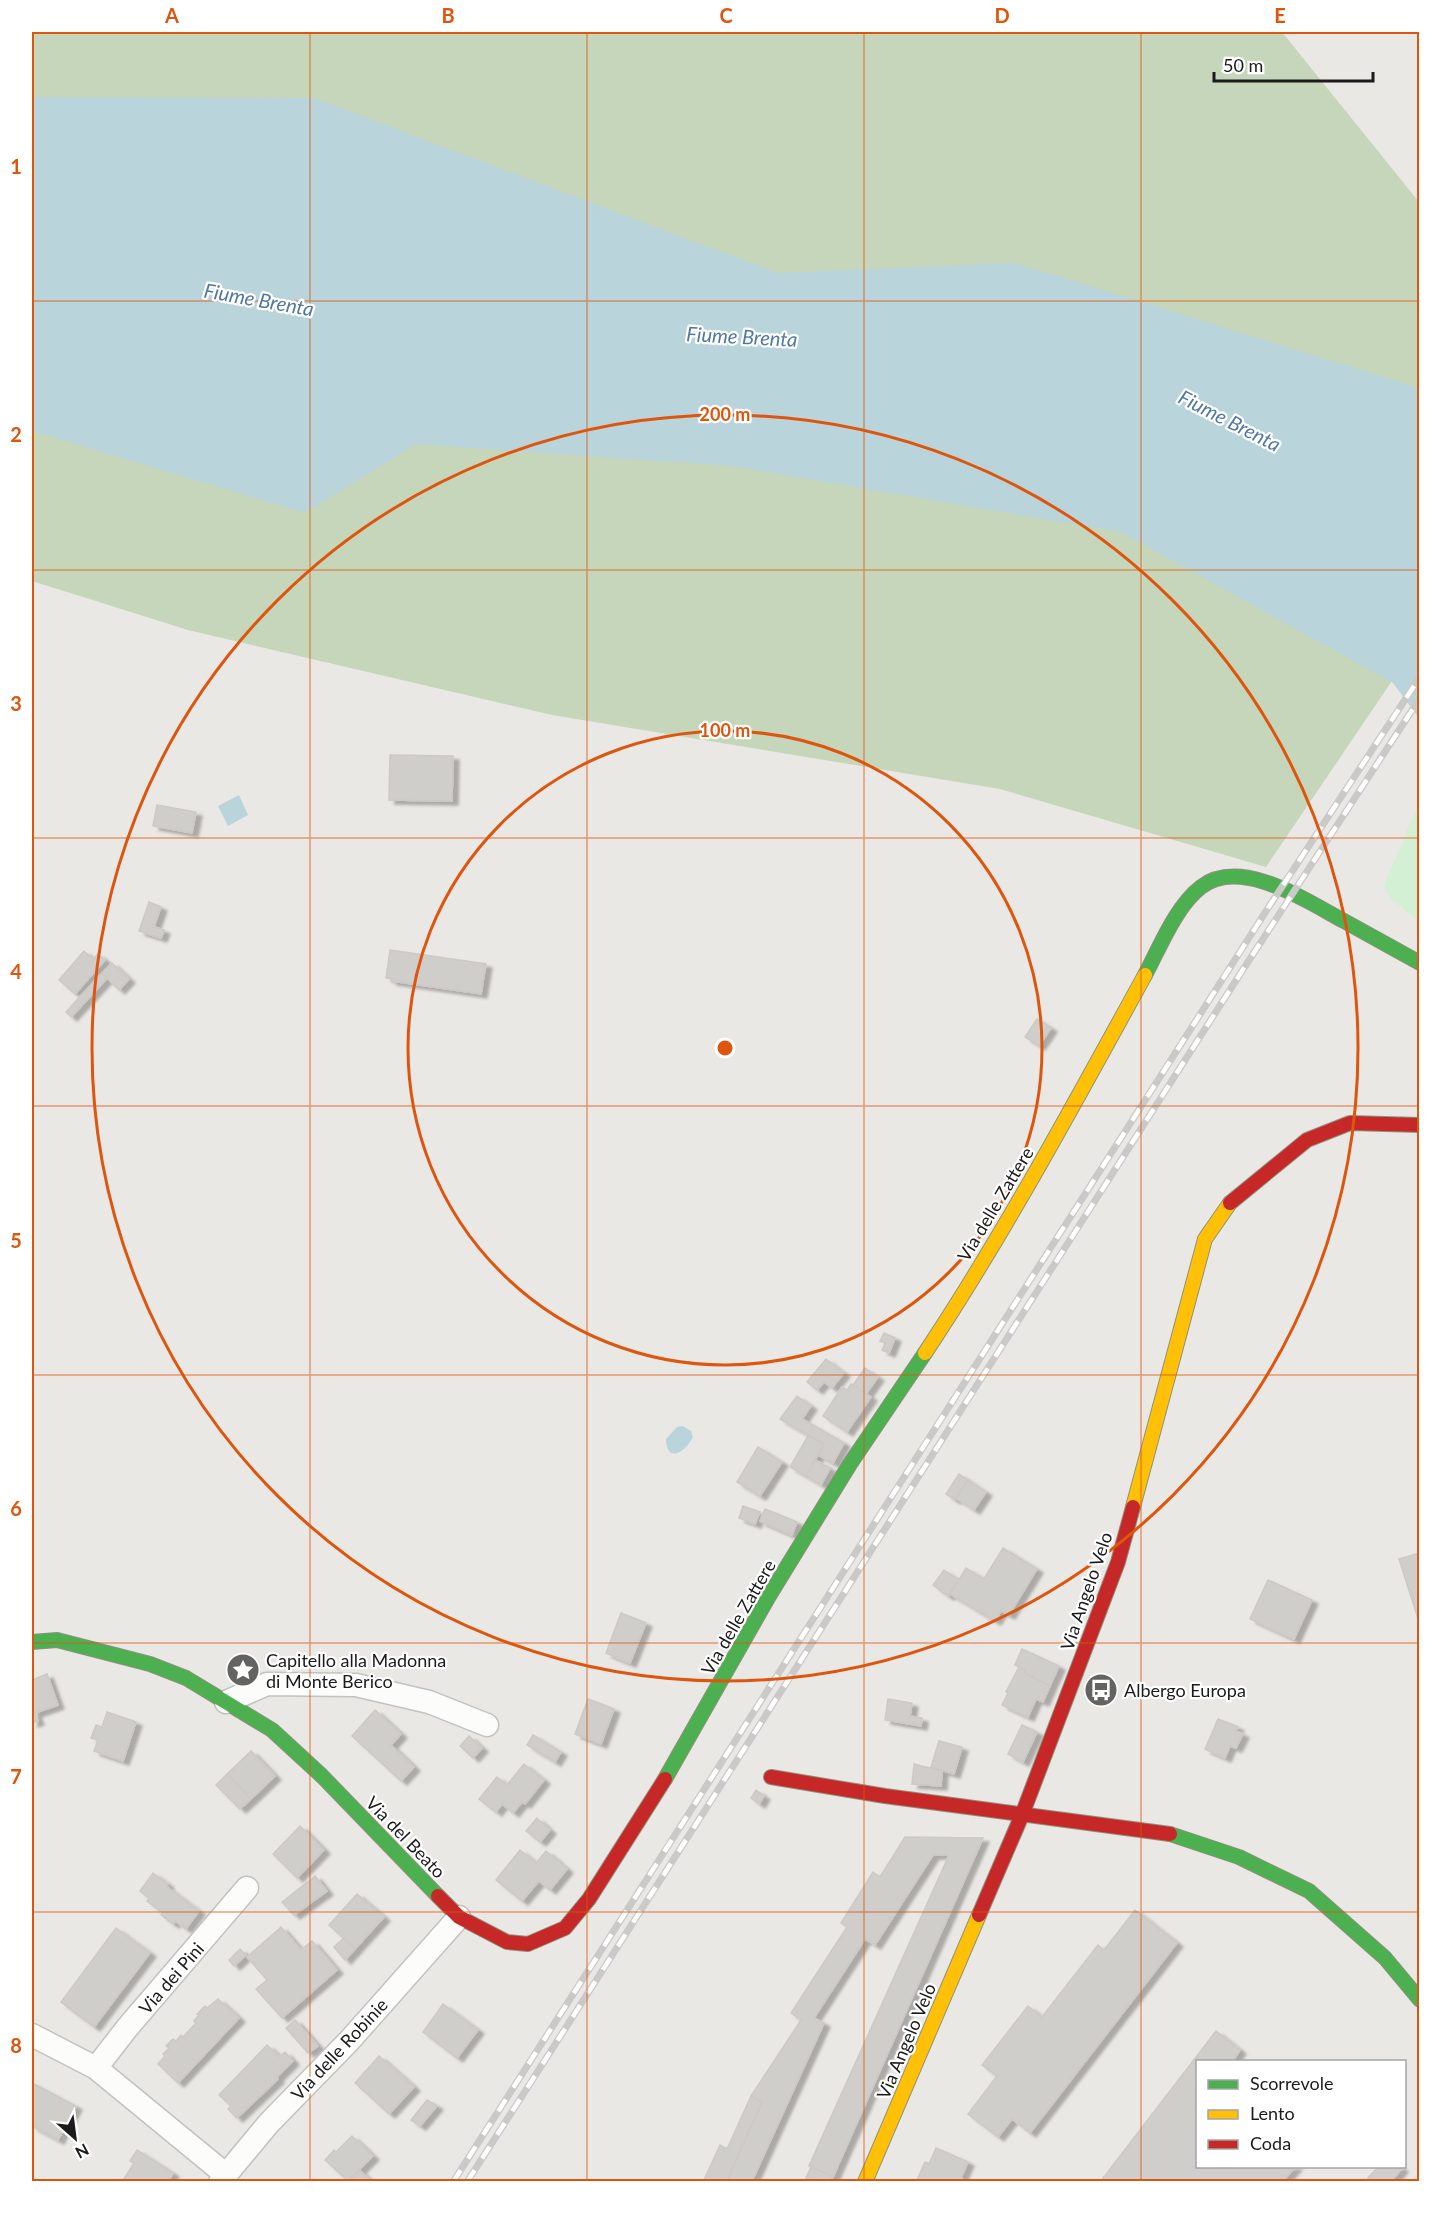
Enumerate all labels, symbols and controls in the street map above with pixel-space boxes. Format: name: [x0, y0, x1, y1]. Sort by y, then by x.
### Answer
text: A: [164, 3, 179, 27]
text: B: [441, 3, 455, 27]
text: C: [719, 3, 733, 27]
text: D: [994, 3, 1010, 27]
text: E: [1274, 3, 1286, 27]
scale bar: [1214, 45, 1373, 83]
text: 50 m: [1223, 54, 1263, 76]
text: 1: [10, 154, 22, 178]
water label: Fiume Brenta: [202, 278, 316, 320]
water label: Fiume Brenta: [686, 321, 798, 351]
water label: Fiume Brenta: [1175, 384, 1285, 456]
text: 200 m: [700, 403, 750, 425]
text: 2: [10, 422, 22, 446]
text: 3: [10, 691, 22, 715]
text: 100 m: [700, 719, 750, 741]
text: 4: [10, 959, 22, 983]
centre of rings: [715, 1038, 735, 1058]
street label: Via delle Zattere: [952, 1143, 1038, 1265]
text: 5: [10, 1228, 22, 1252]
text: 6: [10, 1496, 22, 1520]
street label: Via Angelo Velo: [1055, 1529, 1117, 1653]
street label: Via delle Zattere: [696, 1556, 780, 1678]
place label: Capitello alla Madonna di Monte Berico: [266, 1649, 446, 1692]
place icon: Capitello alla Madonna di Monte Berico: [225, 1652, 261, 1688]
bus stop icon: Albergo Europa: [1083, 1672, 1119, 1708]
place label: Albergo Europa: [1124, 1679, 1246, 1701]
text: 7: [10, 1764, 22, 1788]
street label: Via del Beato: [362, 1792, 450, 1882]
street label: Via dei Pini: [134, 1938, 208, 2018]
street label: Via Angelo Velo: [872, 1980, 940, 2102]
street label: Via delle Robinie: [286, 1993, 392, 2105]
text: 8: [10, 2033, 22, 2057]
legend: [1196, 2060, 1406, 2168]
text: Scorrevole: [1250, 2072, 1333, 2094]
text: Lento: [1250, 2102, 1295, 2124]
north arrow: [45, 2108, 105, 2168]
text: Coda: [1250, 2132, 1291, 2154]
text: N: [72, 2140, 92, 2163]

